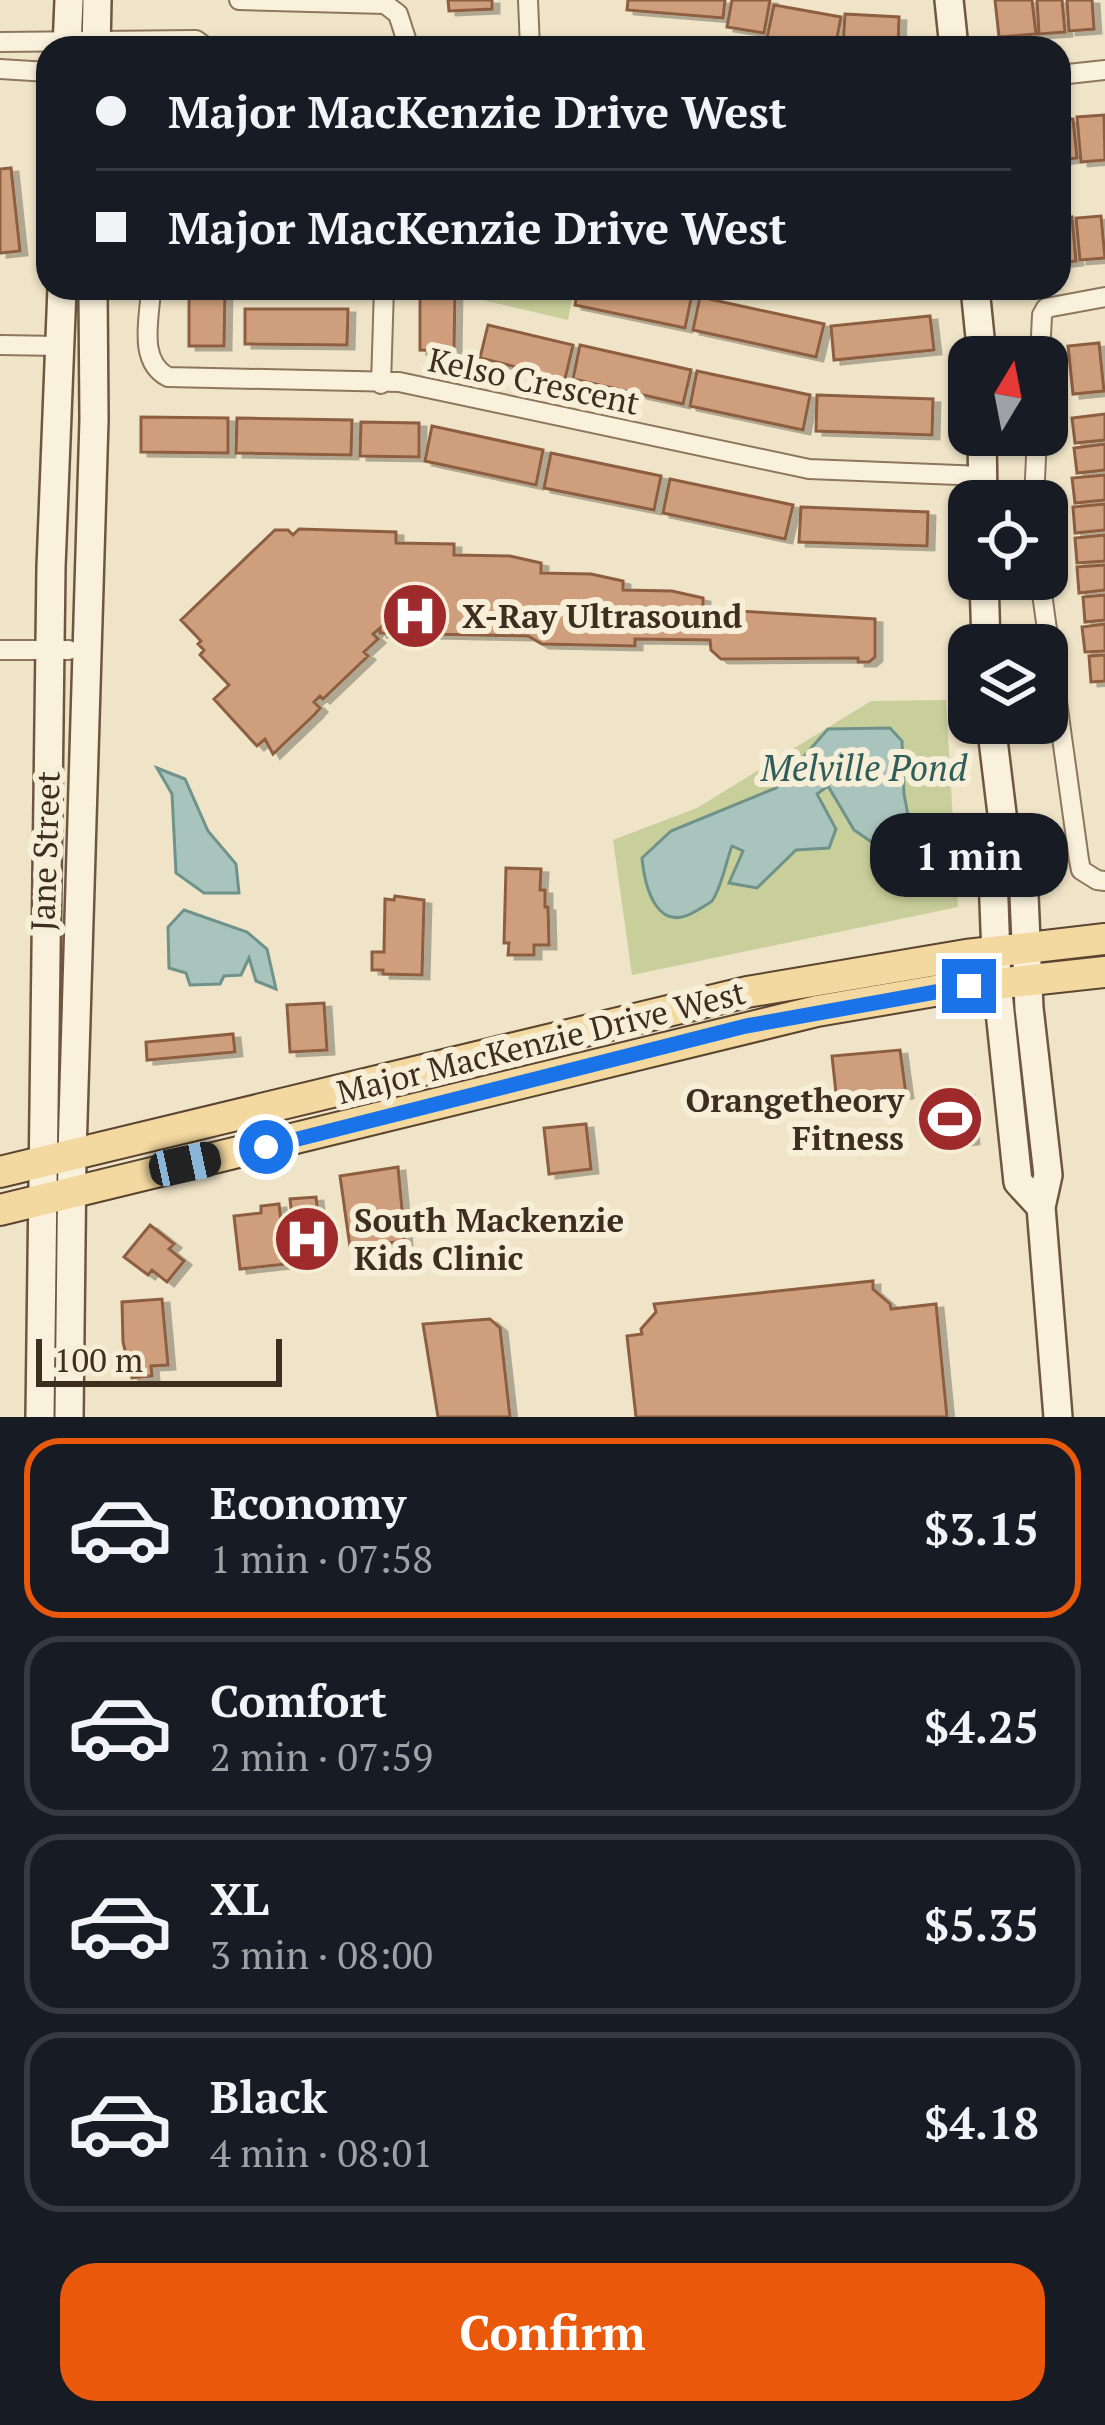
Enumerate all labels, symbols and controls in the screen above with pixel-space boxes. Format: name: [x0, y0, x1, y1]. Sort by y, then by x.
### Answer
text: Major MacKenzie Drive West: [168, 81, 787, 141]
text: Major MacKenzie Drive West: [168, 197, 787, 257]
north arrow: [948, 336, 1068, 456]
map controls: [948, 336, 1068, 744]
street label: Kelso Crescent: [425, 337, 644, 424]
button: locate: [948, 480, 1068, 600]
hospital icon: X-Ray Ultrasound: [380, 581, 450, 651]
place label: X-Ray Ultrasound: [462, 594, 743, 637]
button: layers: [948, 624, 1068, 744]
water label: Melville Pond: [760, 744, 968, 791]
street label: Jane Street: [20, 770, 69, 932]
callout: 1 min: [870, 812, 1068, 896]
text: 1 min: [916, 829, 1022, 881]
route end: [942, 959, 996, 1013]
street label: Major MacKenzie Drive West: [332, 970, 750, 1113]
place label: Orangetheory Fitness: [685, 1078, 905, 1159]
sports icon: Orangetheory Fitness: [915, 1084, 985, 1154]
route start: [239, 1120, 293, 1174]
car: [146, 1139, 224, 1189]
place label: South Mackenzie Kids Clinic: [354, 1198, 624, 1279]
hospital icon: South Mackenzie Kids Clinic: [272, 1204, 342, 1274]
scale bar: [36, 1333, 282, 1386]
text: 100 m: [54, 1338, 143, 1381]
text: Economy: [210, 1472, 406, 1532]
icon: car: [66, 1474, 174, 1582]
text: $3.15: [924, 1498, 1039, 1558]
text: 1 min · 07:58: [210, 1532, 433, 1584]
text: Comfort: [210, 1670, 387, 1730]
icon: car: [66, 1672, 174, 1780]
text: $4.25: [924, 1696, 1039, 1756]
text: 2 min · 07:59: [210, 1730, 433, 1782]
text: XL: [210, 1868, 269, 1928]
icon: car: [66, 1870, 174, 1978]
text: $5.35: [924, 1894, 1039, 1954]
text: 3 min · 08:00: [210, 1928, 433, 1980]
text: Black: [210, 2066, 327, 2126]
icon: car: [66, 2068, 174, 2176]
text: $4.18: [924, 2092, 1039, 2152]
text: 4 min · 08:01: [210, 2126, 433, 2178]
button: Confirm: [60, 2263, 1045, 2401]

